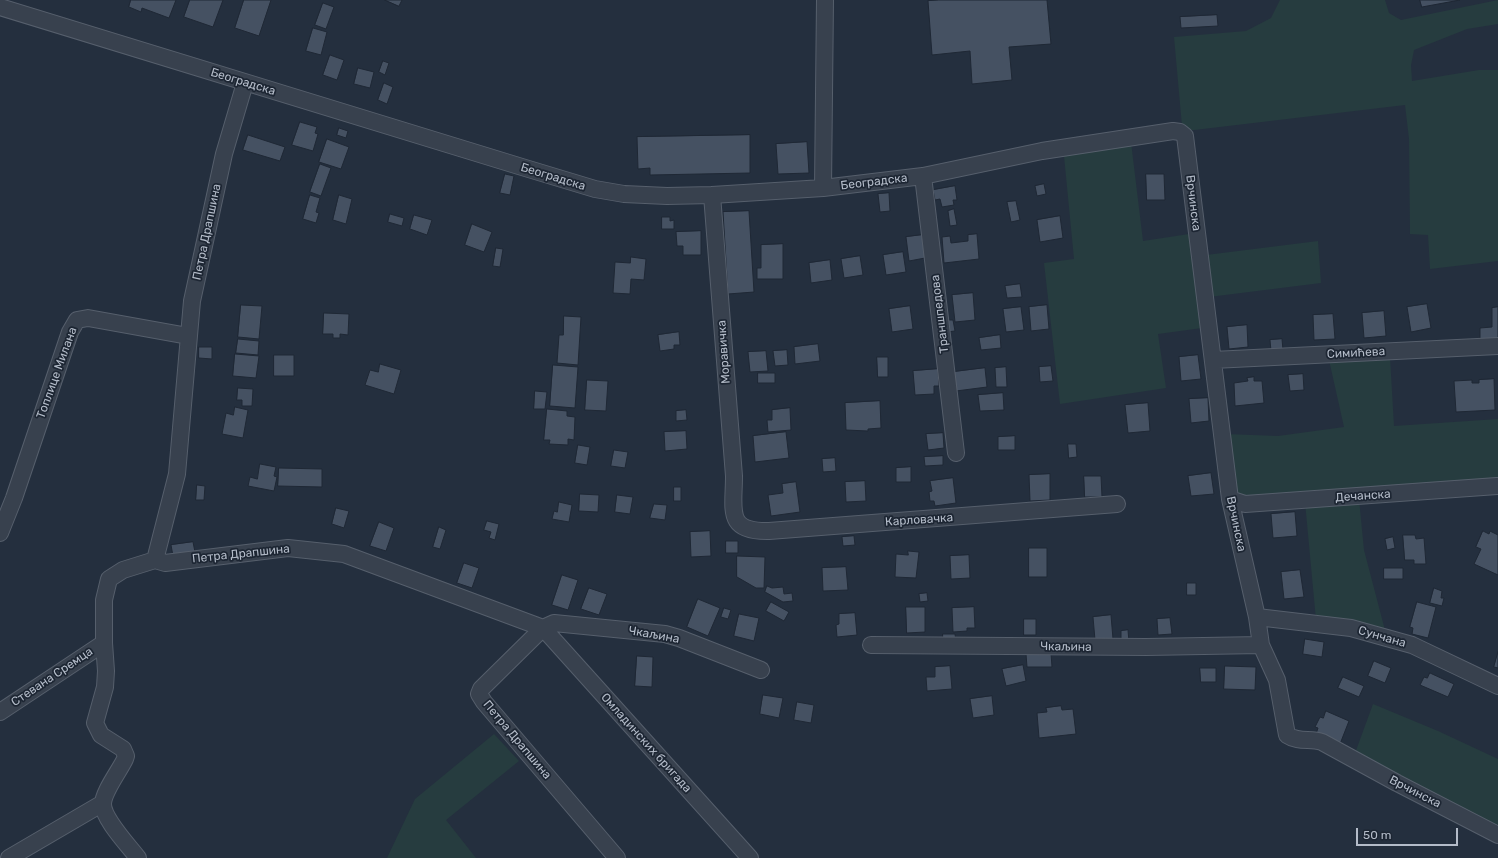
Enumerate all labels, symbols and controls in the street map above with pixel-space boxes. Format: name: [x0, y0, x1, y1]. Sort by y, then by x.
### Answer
street label: Београдска: [209, 65, 277, 99]
street label: Београдска: [519, 160, 587, 194]
street label: Београдска: [840, 171, 908, 193]
street label: Врчинска: [1182, 174, 1204, 232]
street label: Петра Драпшина: [190, 182, 224, 282]
street label: Траншпедова: [928, 274, 952, 354]
street label: Моравичка: [715, 320, 733, 384]
street label: Топлице Милана: [34, 325, 80, 421]
street label: Симићева: [1327, 344, 1385, 362]
street label: Дечанска: [1335, 487, 1391, 505]
street label: Врчинска: [1223, 495, 1249, 553]
street label: Карловачка: [884, 510, 954, 530]
street label: Петра Драпшина: [191, 542, 291, 566]
street label: Чкаљина: [627, 623, 681, 647]
street label: Сунчана: [1356, 623, 1408, 651]
street label: Чкаљина: [1040, 639, 1092, 655]
street label: Стевана Сремца: [9, 644, 95, 710]
street label: Омладинских бригада: [598, 690, 694, 796]
street label: Петра Драпшина: [480, 698, 554, 782]
street label: Врчинска: [1387, 773, 1443, 811]
scale bar: [1358, 820, 1460, 846]
text: 50 m: [1363, 828, 1391, 842]

